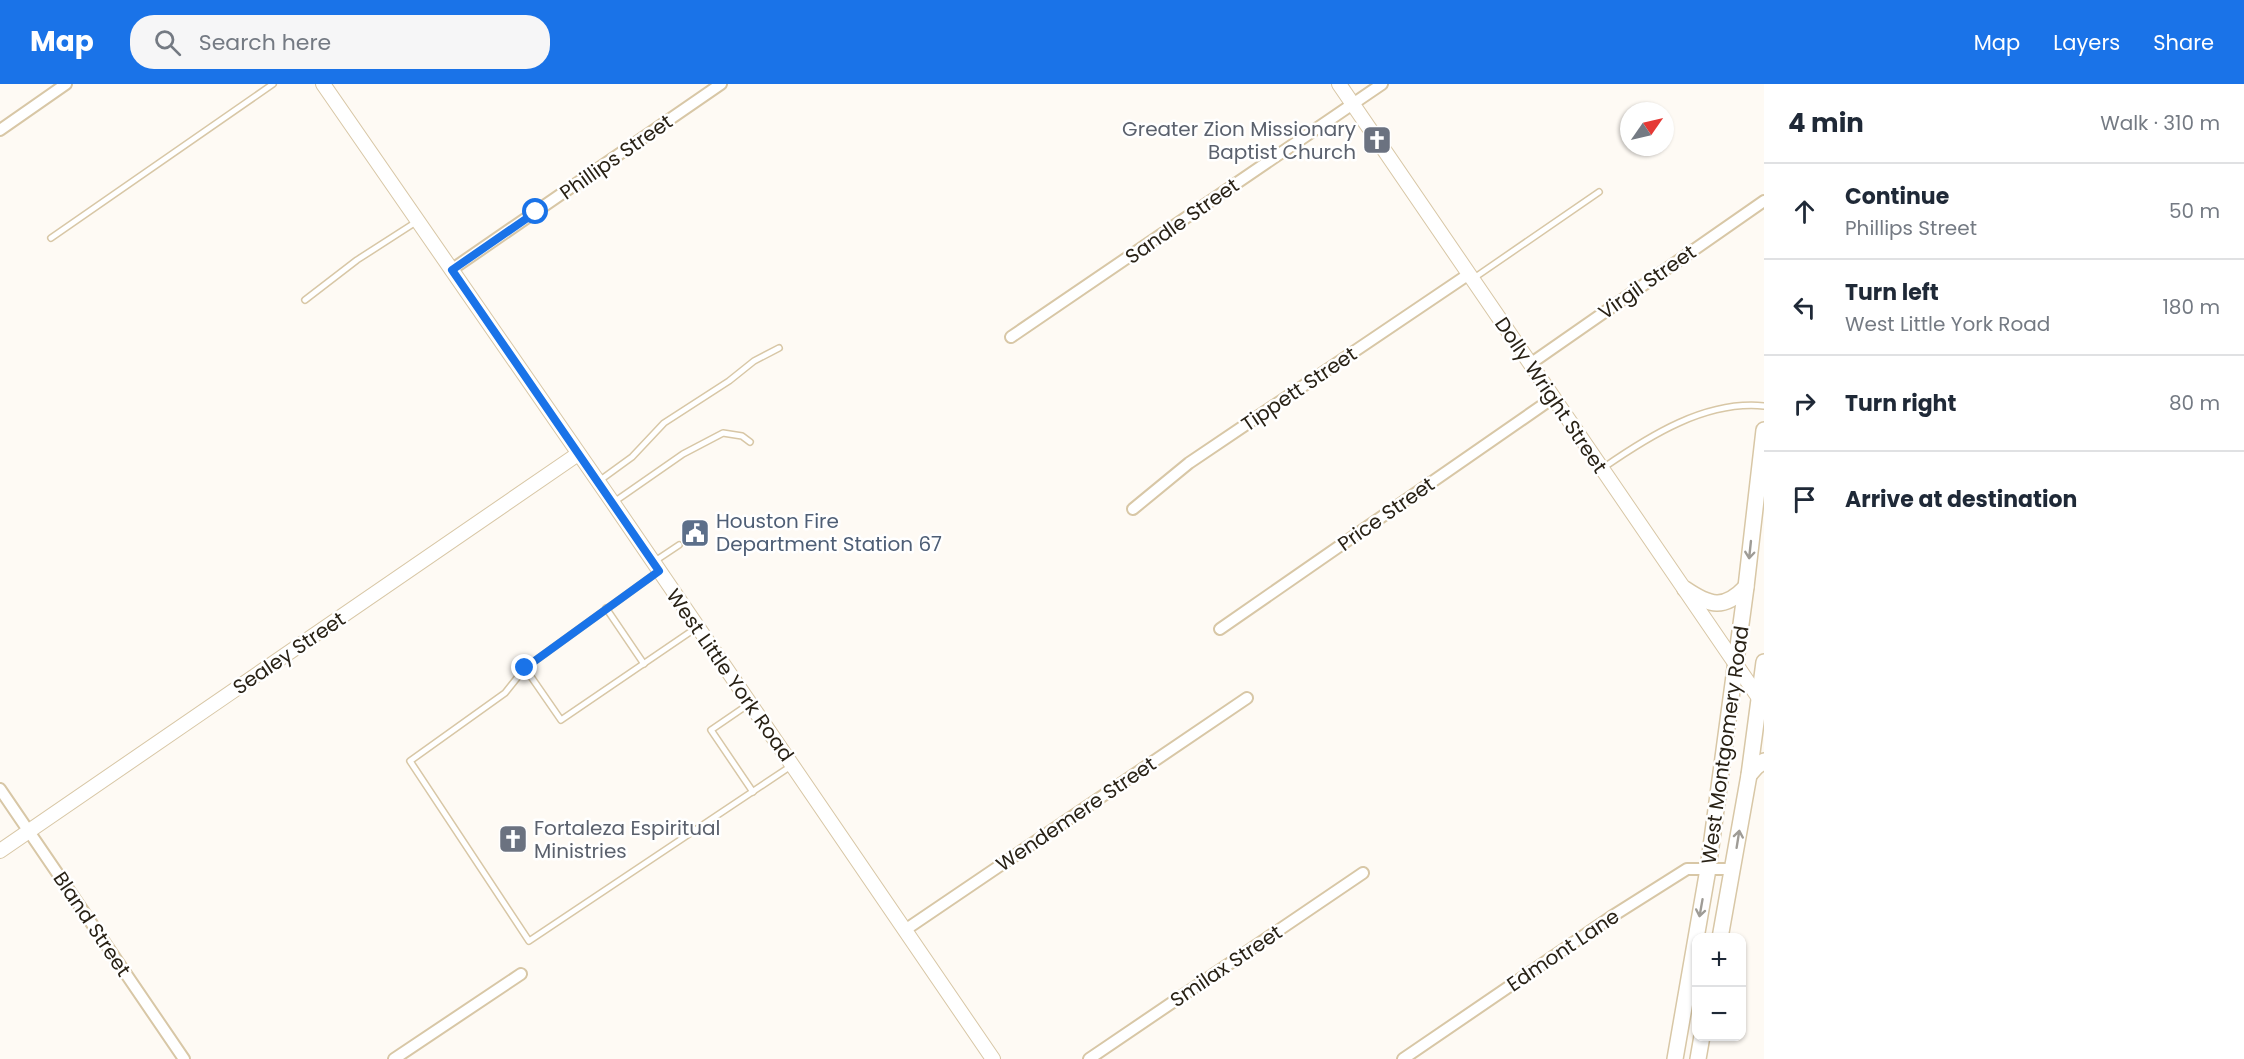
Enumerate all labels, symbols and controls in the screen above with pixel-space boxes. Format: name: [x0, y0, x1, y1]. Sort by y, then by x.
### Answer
search box: [130, 15, 550, 69]
text: Map: [30, 22, 94, 61]
icon: search: [151, 26, 184, 59]
text: Search here: [199, 27, 331, 58]
text: Map: [1974, 28, 2020, 57]
text: Layers: [2053, 28, 2120, 57]
text: Share: [2153, 28, 2214, 57]
north arrow: [1620, 102, 1674, 156]
text: 4 min: [1788, 105, 1864, 141]
street label: Phillips Street: [554, 108, 678, 206]
text: Walk · 310 m: [2100, 109, 2220, 137]
place label: Greater Zion Missionary Baptist Church: [1122, 115, 1356, 166]
church icon: Greater Zion Missionary Baptist Church: [1361, 124, 1393, 156]
street label: Sandle Street: [1120, 171, 1244, 271]
text: Continue: [1845, 181, 1949, 212]
icon: ahead: [1788, 195, 1821, 228]
text: 50 m: [2169, 197, 2220, 225]
route start: [522, 198, 548, 224]
text: Phillips Street: [1845, 214, 1977, 242]
street label: Virgil Street: [1593, 238, 1701, 326]
text: Turn left: [1845, 277, 1939, 308]
icon: left: [1788, 291, 1821, 324]
text: 180 m: [2162, 293, 2220, 321]
text: West Little York Road: [1845, 310, 2050, 338]
street label: Dolly Wright Street: [1488, 311, 1614, 479]
street label: Tippett Street: [1236, 340, 1362, 438]
icon: right: [1788, 387, 1821, 420]
text: Turn right: [1845, 388, 1956, 419]
text: 80 m: [2169, 389, 2220, 417]
street label: Price Street: [1332, 470, 1440, 558]
icon: arrive: [1788, 483, 1821, 516]
text: Arrive at destination: [1845, 484, 2077, 515]
place label: Houston Fire Department Station 67: [716, 507, 942, 558]
public building icon: Houston Fire Department Station 67: [679, 517, 711, 549]
one-way arrow: [1744, 540, 1755, 560]
street label: West Little York Road: [660, 583, 800, 767]
street label: Sealey Street: [227, 605, 351, 701]
street label: West Montgomery Road: [1694, 624, 1756, 866]
route end: [511, 654, 537, 680]
street label: Wendemere Street: [990, 750, 1162, 878]
place label: Fortaleza Espiritual Ministries: [534, 814, 720, 865]
church icon: Fortaleza Espiritual Ministries: [497, 823, 529, 855]
one-way arrow: [1733, 829, 1744, 849]
street label: Bland Street: [47, 866, 137, 982]
one-way arrow: [1696, 898, 1707, 917]
street label: Edmont Lane: [1501, 902, 1625, 998]
street label: Smilax Street: [1165, 918, 1287, 1014]
map controls: [1692, 933, 1746, 1041]
button: +: [1692, 933, 1746, 987]
button: −: [1692, 987, 1746, 1041]

